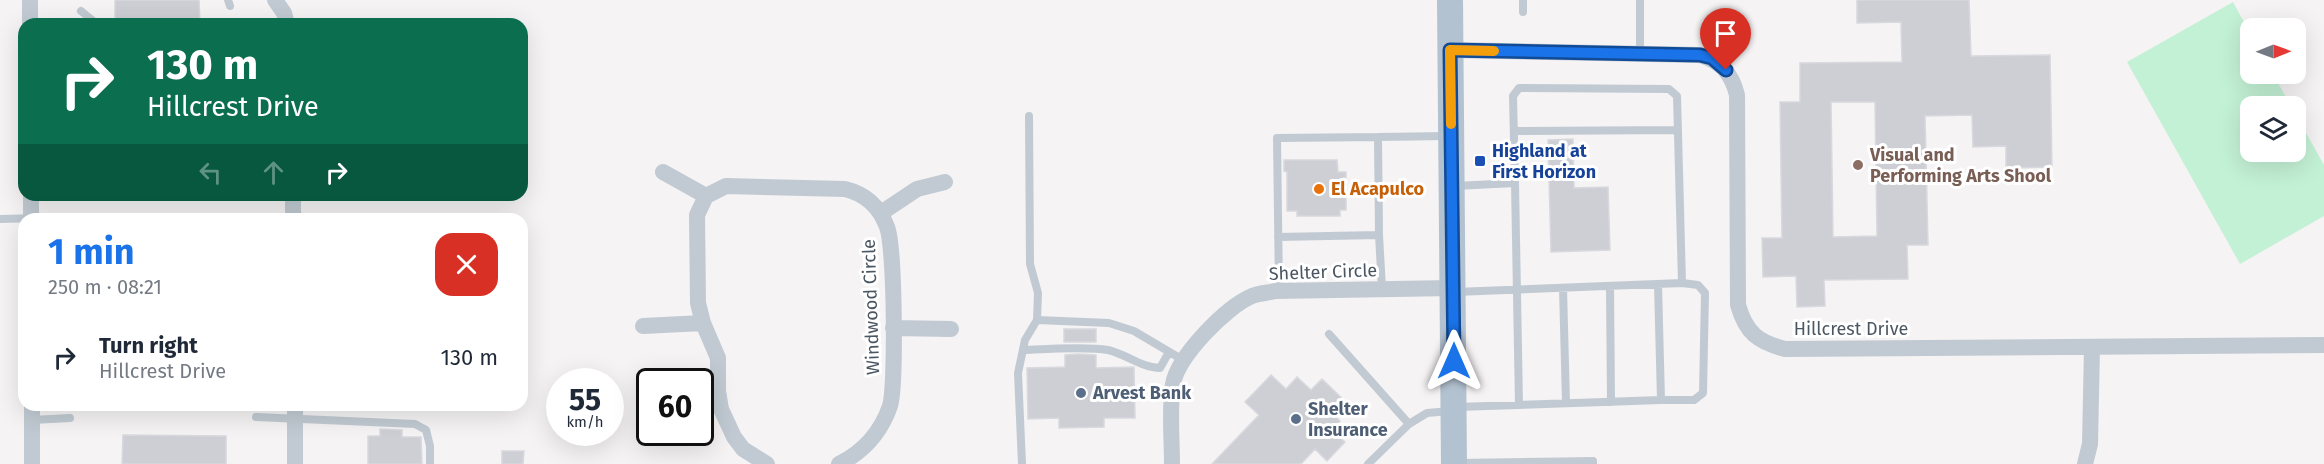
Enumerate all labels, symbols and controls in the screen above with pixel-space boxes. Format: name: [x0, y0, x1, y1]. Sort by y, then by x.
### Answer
pin: [1700, 8, 1751, 70]
icon: arrive: [1709, 17, 1742, 50]
north arrow: [2240, 18, 2306, 84]
map controls: [2240, 18, 2306, 162]
text: 130 m: [147, 40, 258, 90]
icon: right: [48, 42, 126, 120]
text: Hillcrest Drive: [147, 91, 319, 123]
button: layers: [2240, 96, 2306, 162]
place label: Highland at First Horizon: [1492, 140, 1596, 183]
place label: Visual and Performing Arts Shool: [1869, 144, 2052, 187]
marker: Highland at First Horizon: [1473, 154, 1487, 168]
icon: left: [194, 156, 227, 189]
icon: ahead: [257, 156, 290, 189]
icon: right: [320, 156, 353, 189]
marker: Visual and Performing Arts Shool: [1851, 158, 1865, 172]
place label: El Acapulco: [1331, 178, 1424, 200]
marker: El Acapulco: [1312, 182, 1326, 196]
text: 1 min: [48, 230, 135, 274]
button: close: [435, 233, 498, 296]
street label: Windwood Circle: [858, 239, 884, 375]
street label: Shelter Circle: [1268, 259, 1378, 285]
text: 250 m · 08:21: [48, 275, 162, 299]
street label: Hillcrest Drive: [1794, 318, 1908, 340]
position arrow: [1422, 329, 1486, 393]
text: Turn right: [99, 332, 198, 359]
icon: right: [48, 341, 81, 374]
text: 130 m: [441, 344, 498, 371]
text: Hillcrest Drive: [99, 359, 226, 383]
speed limit sign: 60: [636, 368, 714, 446]
text: 55: [569, 382, 601, 418]
place label: Arvest Bank: [1092, 382, 1192, 404]
marker: Arvest Bank: [1074, 386, 1088, 400]
place label: Shelter Insurance: [1308, 398, 1388, 441]
marker: Shelter Insurance: [1289, 412, 1303, 426]
text: km/h: [566, 413, 604, 431]

